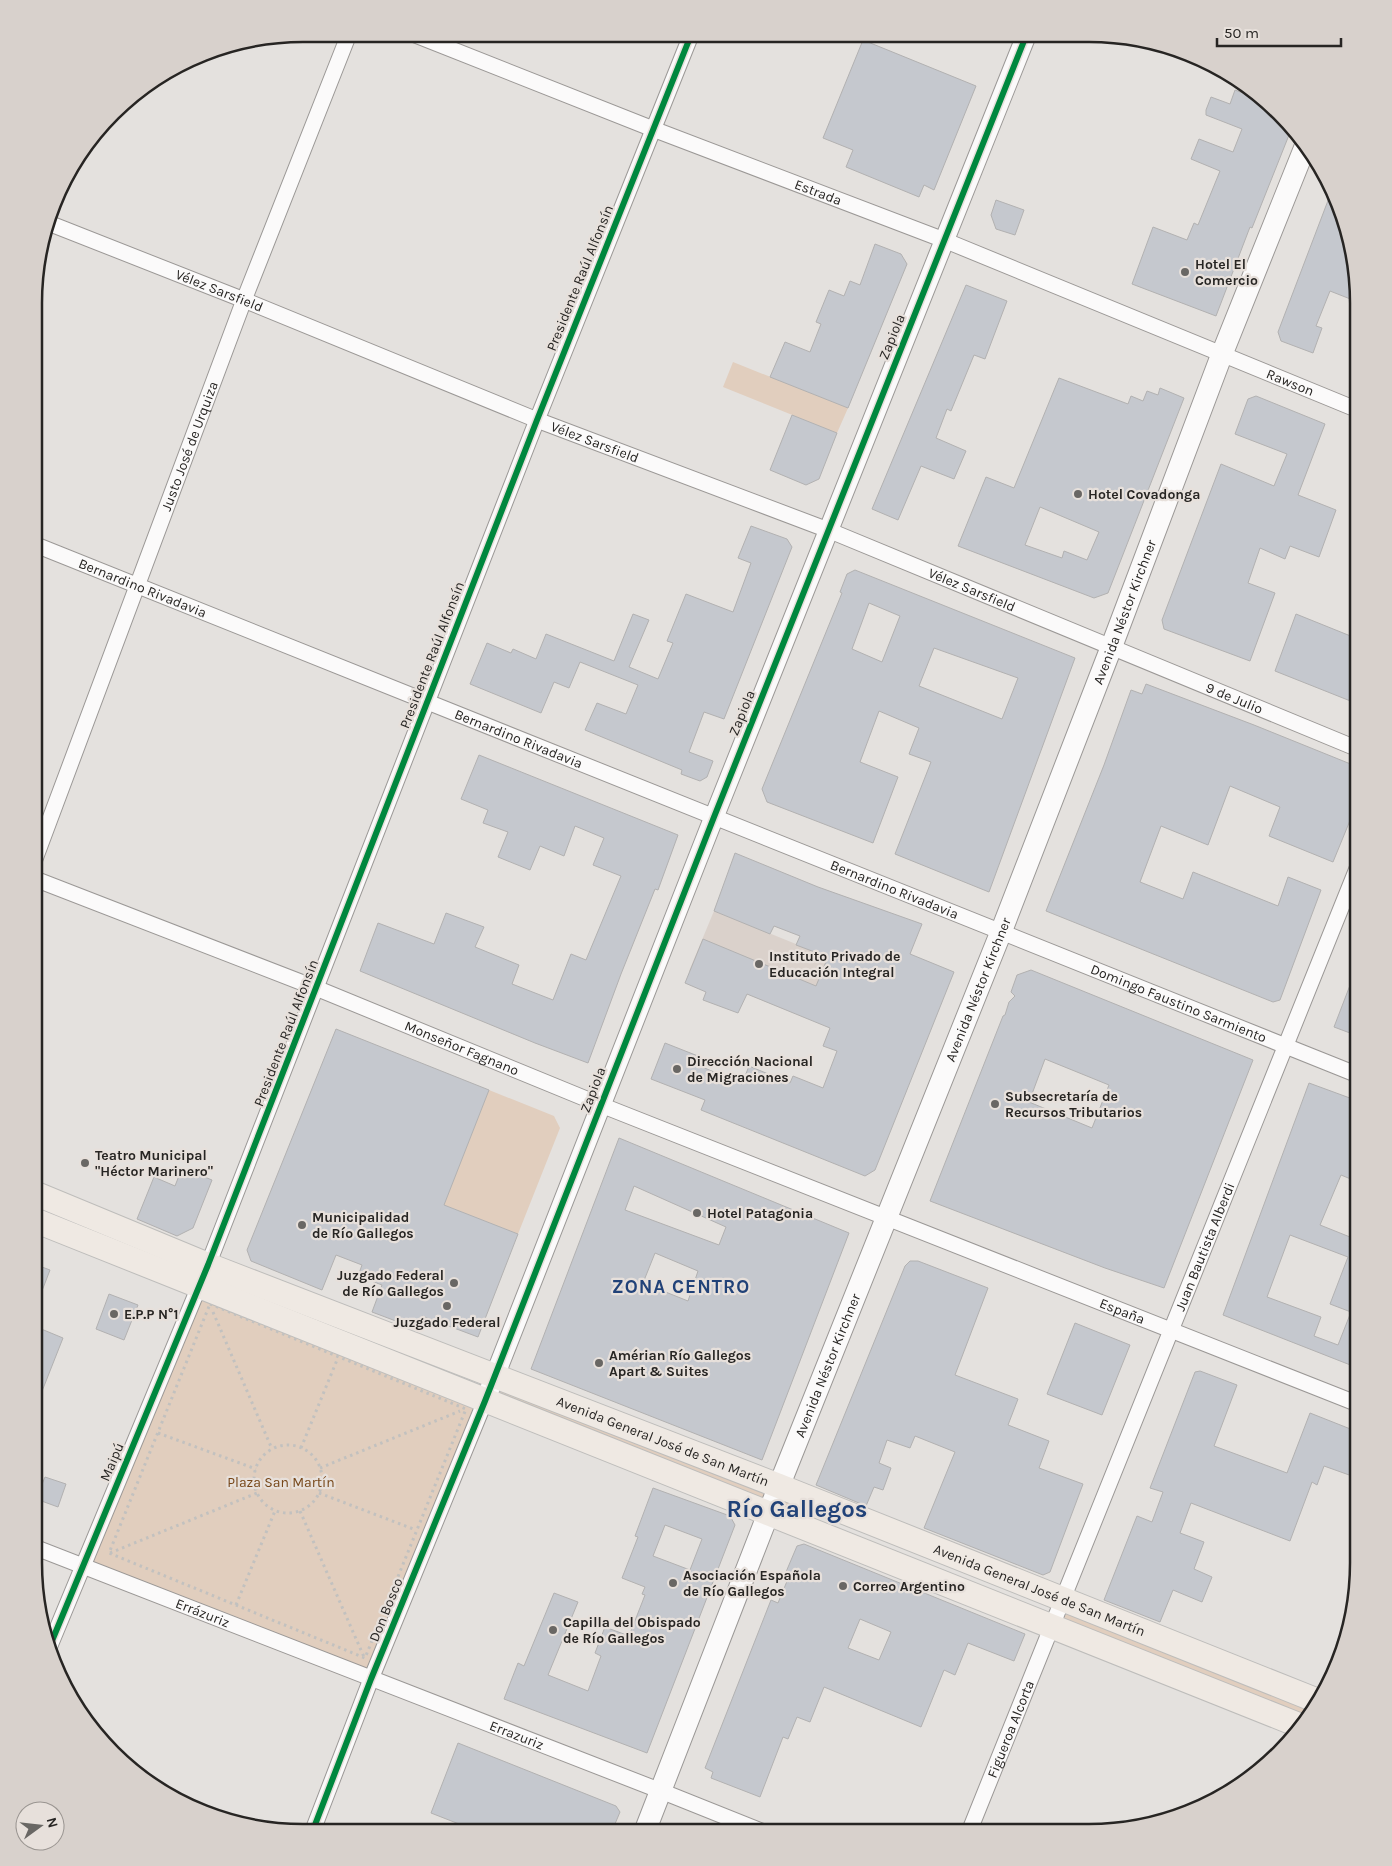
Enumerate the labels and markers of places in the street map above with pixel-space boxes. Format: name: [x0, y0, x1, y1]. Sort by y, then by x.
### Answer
place label: Hotel El Comercio: [1195, 256, 1258, 289]
marker: Hotel El Comercio: [1179, 266, 1191, 278]
place label: Hotel Covadonga: [1088, 486, 1200, 503]
marker: Hotel Covadonga: [1072, 488, 1084, 500]
place label: Instituto Privado de Educación Integral: [769, 948, 901, 981]
marker: Instituto Privado de Educación Integral: [753, 958, 765, 970]
place label: Dirección Nacional de Migraciones: [687, 1053, 813, 1086]
marker: Dirección Nacional de Migraciones: [671, 1063, 683, 1075]
place label: Subsecretaría de Recursos Tributarios: [1005, 1088, 1142, 1121]
marker: Subsecretaría de Recursos Tributarios: [989, 1098, 1001, 1110]
place label: Teatro Municipal "Héctor Marinero": [95, 1147, 213, 1180]
marker: Teatro Municipal "Héctor Marinero": [79, 1157, 91, 1169]
place label: Hotel Patagonia: [707, 1205, 813, 1222]
marker: Hotel Patagonia: [691, 1207, 703, 1219]
place label: Municipalidad de Río Gallegos: [312, 1209, 414, 1242]
marker: Municipalidad de Río Gallegos: [296, 1219, 308, 1231]
place label: Juzgado Federal de Río Gallegos: [337, 1267, 444, 1300]
marker: Juzgado Federal de Río Gallegos: [448, 1277, 460, 1289]
marker: Juzgado Federal: [441, 1300, 453, 1312]
place label: E.P.P N°1: [124, 1306, 179, 1323]
marker: E.P.P N°1: [108, 1308, 120, 1320]
place label: Juzgado Federal: [394, 1314, 500, 1331]
place label: Amérian Río Gallegos Apart & Suites: [609, 1347, 751, 1380]
marker: Amérian Río Gallegos Apart & Suites: [593, 1357, 605, 1369]
place label: Asociación Española de Río Gallegos: [683, 1567, 821, 1600]
marker: Asociación Española de Río Gallegos: [667, 1577, 679, 1589]
place label: Correo Argentino: [853, 1578, 965, 1595]
marker: Correo Argentino: [837, 1580, 849, 1592]
place label: Capilla del Obispado de Río Gallegos: [563, 1614, 701, 1647]
marker: Capilla del Obispado de Río Gallegos: [547, 1624, 559, 1636]

